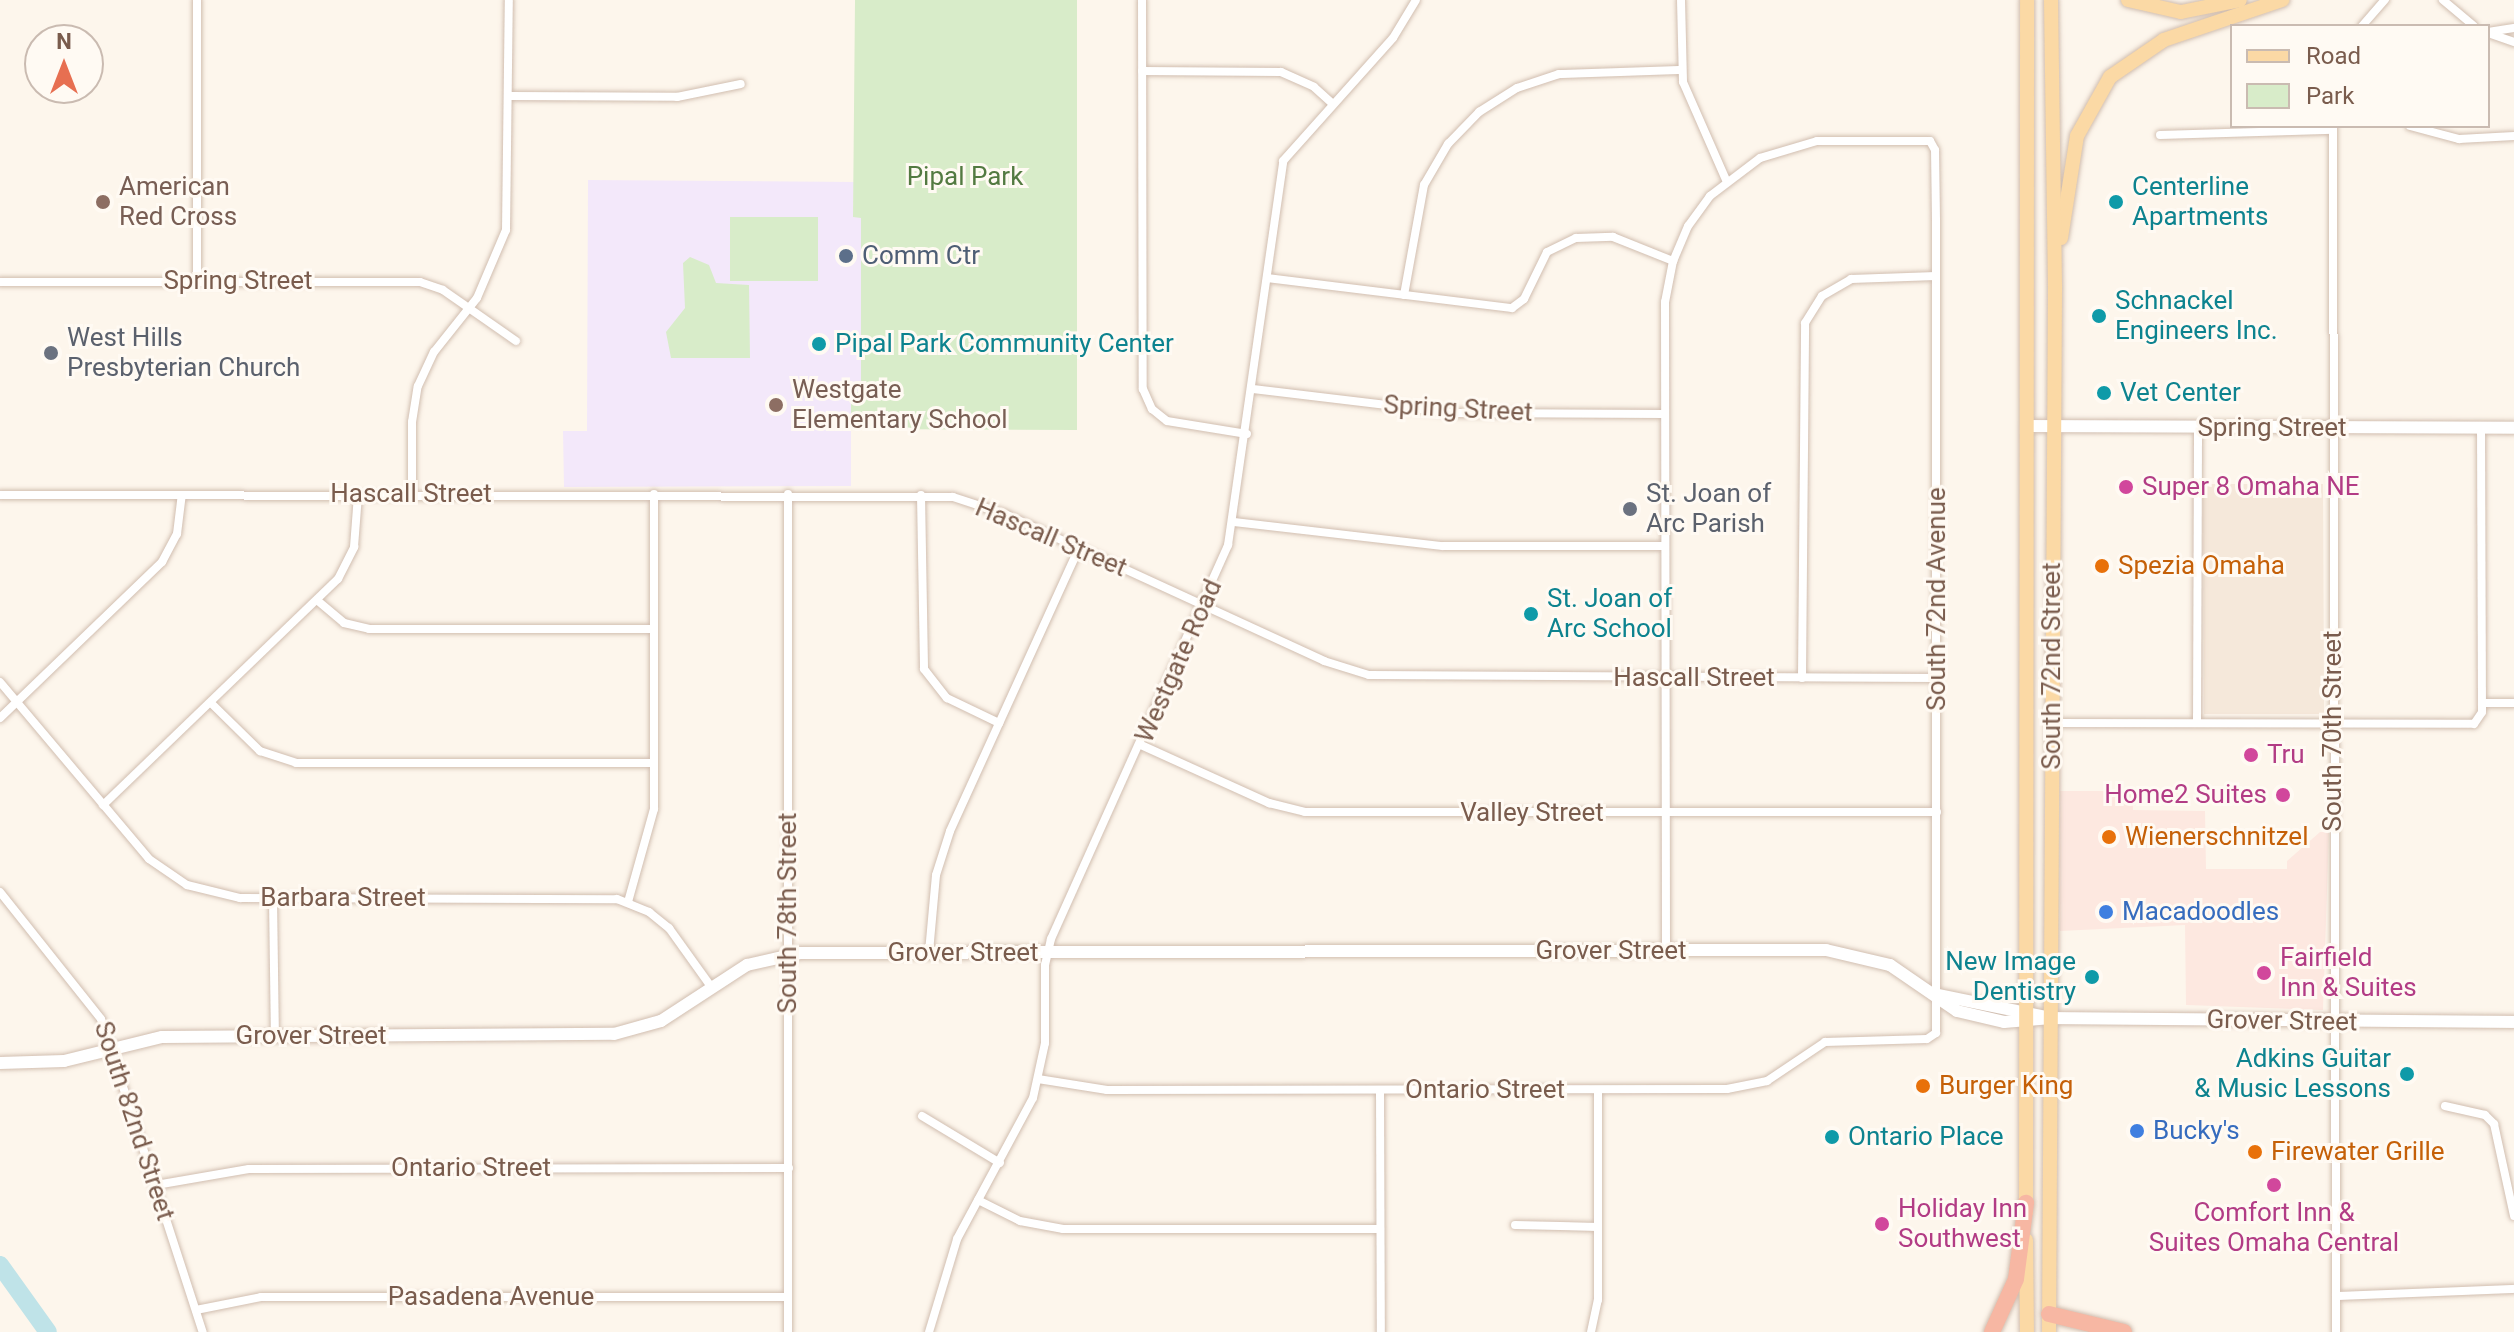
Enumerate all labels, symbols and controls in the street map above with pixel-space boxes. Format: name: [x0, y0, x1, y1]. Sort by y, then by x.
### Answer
north arrow: [24, 24, 104, 104]
legend: [2230, 24, 2490, 128]
text: N: [56, 29, 72, 54]
text: Road: [2306, 42, 2361, 70]
text: Park: [2306, 82, 2354, 110]
park label: Pipal Park: [907, 161, 1023, 193]
place label: American Red Cross: [119, 171, 237, 232]
place label: Centerline Apartments: [2132, 171, 2269, 232]
marker: American Red Cross: [94, 193, 112, 211]
marker: Centerline Apartments: [2107, 193, 2125, 211]
place label: Comm Ctr: [862, 240, 980, 272]
marker: Comm Ctr: [837, 247, 855, 265]
street label: Spring Street: [163, 265, 313, 297]
place label: Schnackel Engineers Inc.: [2115, 285, 2278, 346]
marker: Schnackel Engineers Inc.: [2090, 307, 2108, 325]
place label: West Hills Presbyterian Church: [67, 322, 300, 384]
place label: Pipal Park Community Center: [835, 328, 1174, 360]
marker: Pipal Park Community Center: [810, 335, 828, 353]
marker: West Hills Presbyterian Church: [42, 344, 60, 362]
place label: Westgate Elementary School: [792, 374, 1008, 436]
place label: Vet Center: [2120, 377, 2241, 409]
marker: Vet Center: [2095, 384, 2113, 402]
street label: Spring Street: [1383, 390, 1533, 428]
marker: Westgate Elementary School: [767, 396, 785, 414]
street label: Spring Street: [2197, 412, 2347, 444]
place label: Super 8 Omaha NE: [2142, 471, 2360, 503]
street label: Hascall Street: [330, 478, 492, 510]
place label: St. Joan of Arc Parish: [1646, 478, 1771, 540]
marker: Super 8 Omaha NE: [2117, 478, 2135, 496]
street label: South 72nd Avenue: [1921, 487, 1953, 711]
street label: Hascall Street: [971, 492, 1131, 584]
marker: St. Joan of Arc Parish: [1621, 500, 1639, 518]
place label: Spezia Omaha: [2118, 550, 2285, 582]
marker: Spezia Omaha: [2093, 557, 2111, 575]
street label: South 72nd Street: [2036, 562, 2068, 770]
street label: Westgate Road: [1129, 574, 1229, 748]
place label: St. Joan of Arc School: [1547, 583, 1672, 644]
marker: St. Joan of Arc School: [1522, 605, 1540, 623]
street label: South 70th Street: [2317, 631, 2349, 831]
street label: Hascall Street: [1613, 662, 1775, 694]
place label: Tru: [2267, 739, 2305, 771]
marker: Tru: [2242, 746, 2260, 764]
place label: Home2 Suites: [2104, 779, 2267, 811]
marker: Home2 Suites: [2274, 786, 2292, 804]
street label: Valley Street: [1460, 797, 1604, 829]
street label: South 78th Street: [772, 813, 804, 1013]
place label: Wienerschnitzel: [2125, 821, 2308, 853]
marker: Wienerschnitzel: [2100, 828, 2118, 846]
street label: Barbara Street: [260, 882, 426, 914]
place label: Macadoodles: [2122, 896, 2279, 928]
marker: Macadoodles: [2097, 903, 2115, 921]
street label: Grover Street: [1536, 935, 1686, 967]
street label: Grover Street: [888, 937, 1038, 969]
place label: Fairfield Inn & Suites: [2280, 942, 2417, 1004]
place label: New Image Dentistry: [1945, 946, 2076, 1008]
marker: Fairfield Inn & Suites: [2255, 964, 2273, 982]
marker: New Image Dentistry: [2083, 968, 2101, 986]
street label: Grover Street: [2206, 1004, 2358, 1038]
street label: South 82nd Street: [87, 1018, 181, 1224]
street label: Grover Street: [236, 1020, 386, 1052]
place label: Adkins Guitar & Music Lessons: [2194, 1043, 2391, 1104]
marker: Adkins Guitar & Music Lessons: [2398, 1065, 2416, 1083]
place label: Burger King: [1939, 1070, 2073, 1102]
street label: Ontario Street: [1405, 1074, 1565, 1106]
marker: Burger King: [1914, 1077, 1932, 1095]
place label: Bucky's: [2153, 1115, 2240, 1147]
place label: Ontario Place: [1848, 1121, 2004, 1153]
marker: Bucky's: [2128, 1122, 2146, 1140]
marker: Ontario Place: [1823, 1128, 1841, 1146]
place label: Firewater Grille: [2271, 1136, 2445, 1168]
marker: Firewater Grille: [2246, 1143, 2264, 1161]
street label: Ontario Street: [391, 1152, 551, 1184]
marker: Comfort Inn & Suites Omaha Central: [2265, 1176, 2283, 1194]
place label: Holiday Inn Southwest: [1898, 1193, 2027, 1254]
place label: Comfort Inn & Suites Omaha Central: [2149, 1197, 2399, 1258]
marker: Holiday Inn Southwest: [1873, 1215, 1891, 1233]
street label: Pasadena Avenue: [388, 1281, 594, 1313]

